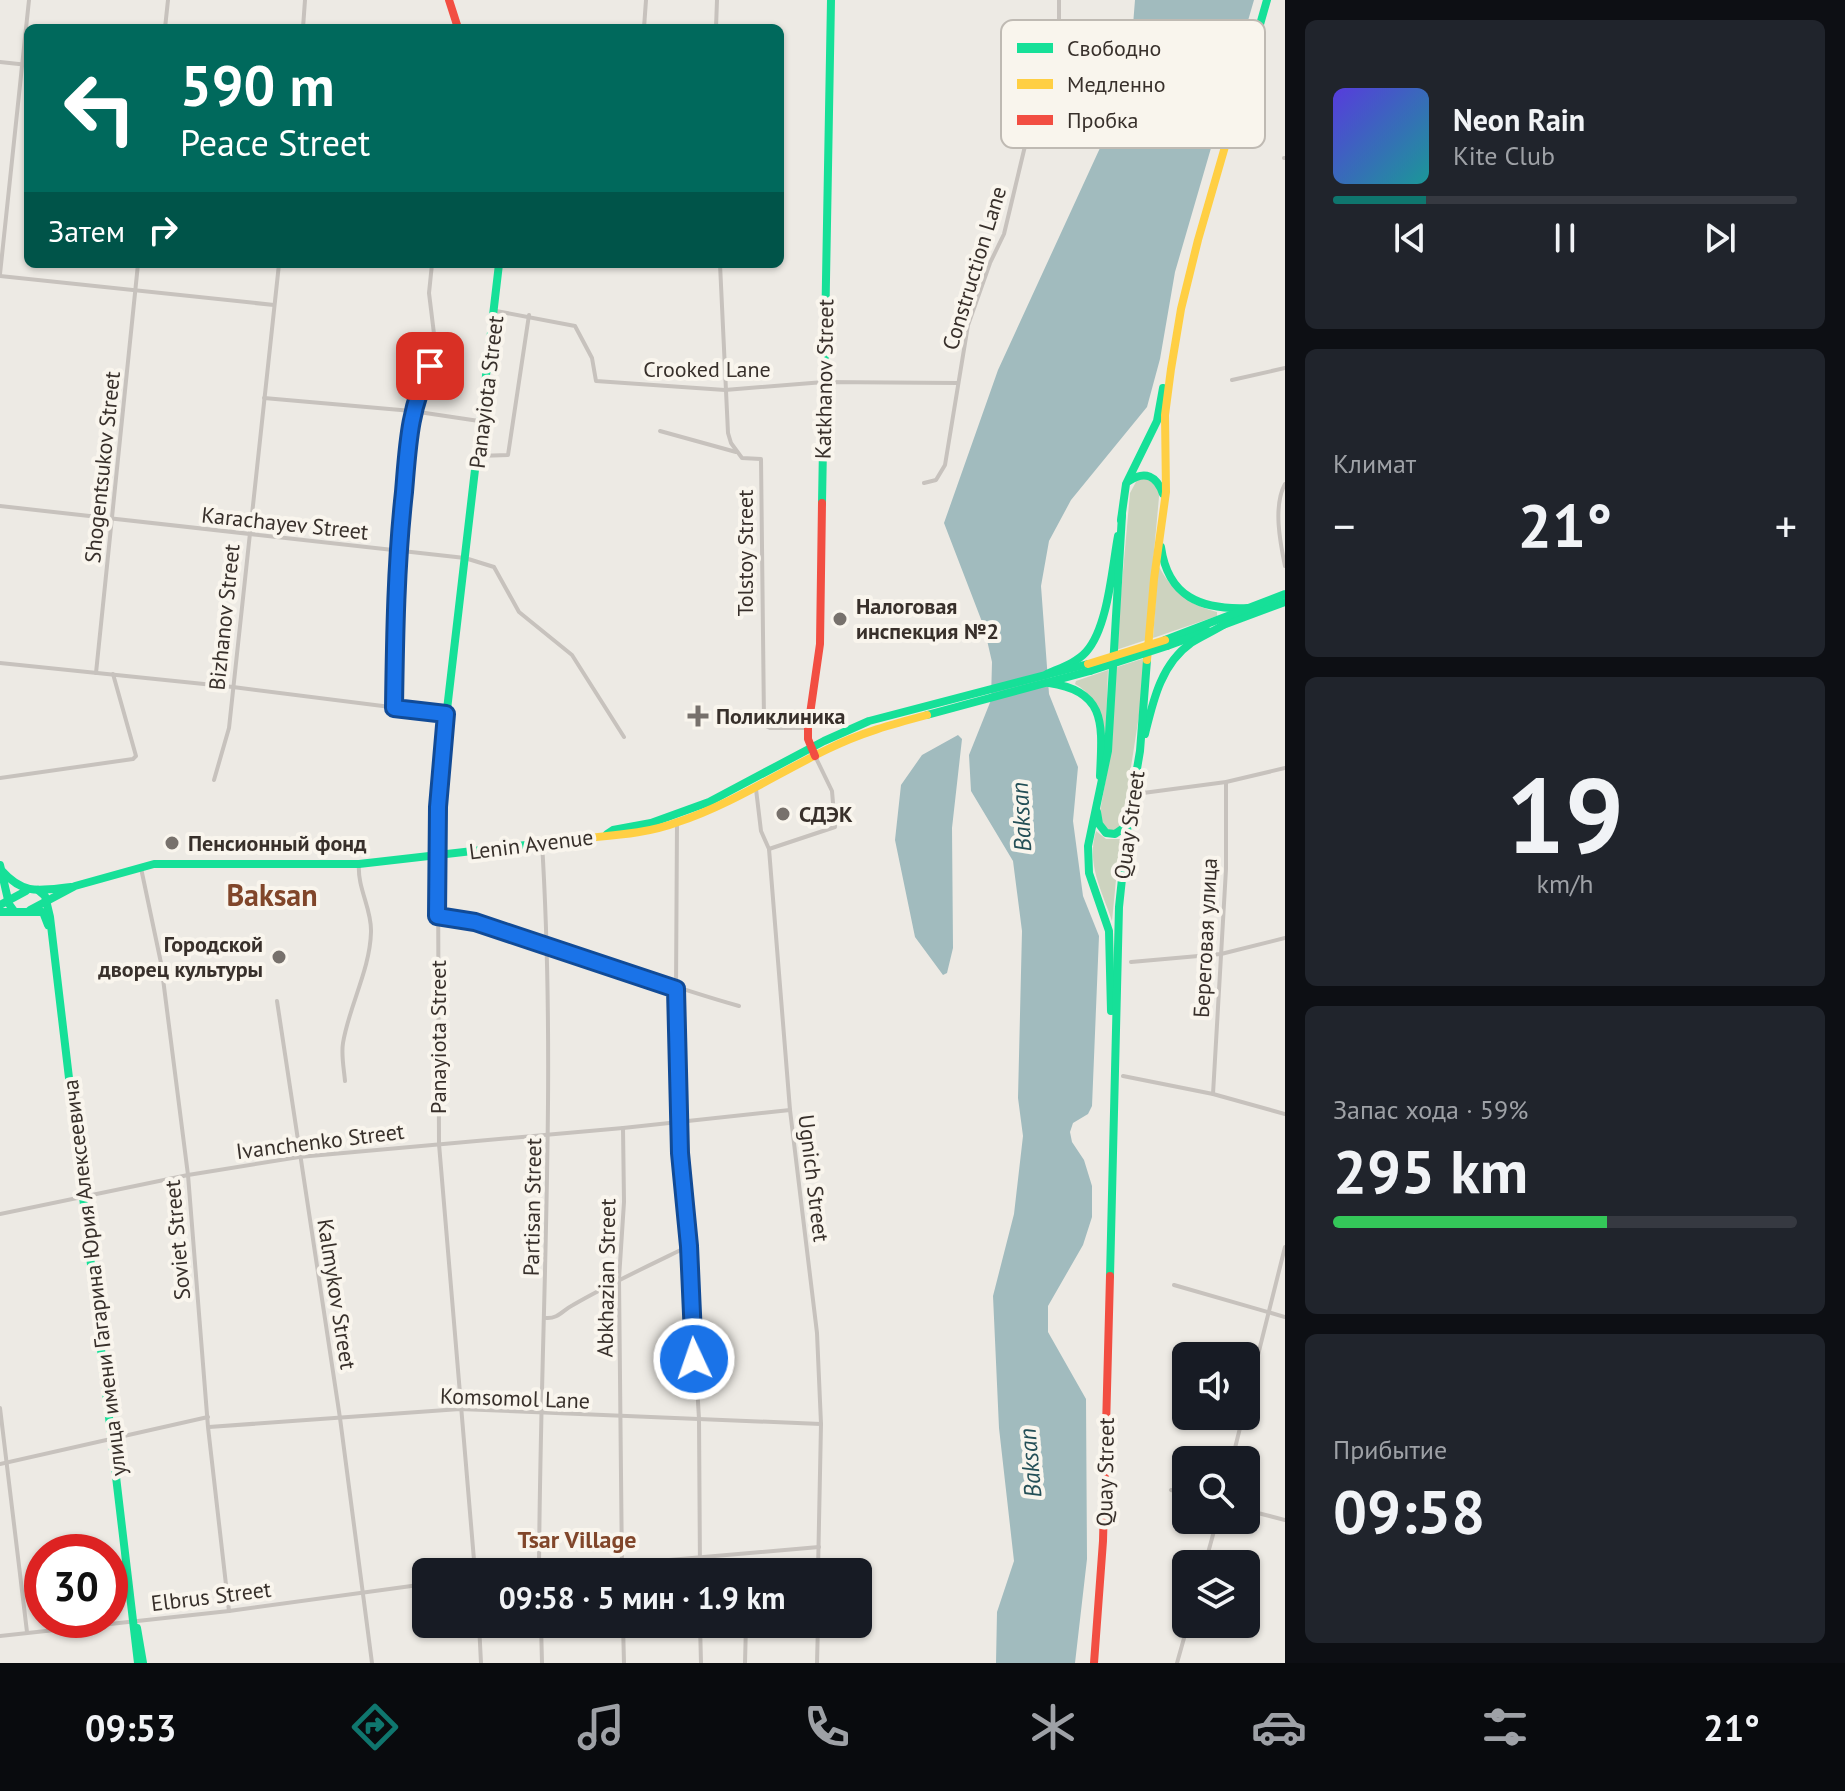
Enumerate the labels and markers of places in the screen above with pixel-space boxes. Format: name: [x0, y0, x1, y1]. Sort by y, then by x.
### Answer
pin: [396, 332, 464, 400]
place label: Налоговая инспекция №2: [856, 592, 999, 645]
marker: Налоговая инспекция №2: [831, 610, 849, 628]
place label: Поликлиника: [716, 702, 845, 730]
marker: Поликлиника: [687, 705, 709, 727]
place label: СДЭК: [799, 800, 853, 828]
marker: СДЭК: [774, 805, 792, 823]
place label: Пенсионный фонд: [188, 829, 367, 857]
marker: Пенсионный фонд: [163, 834, 181, 852]
place label: Городской дворец культуры: [97, 930, 263, 983]
marker: Городской дворец культуры: [270, 948, 288, 966]

